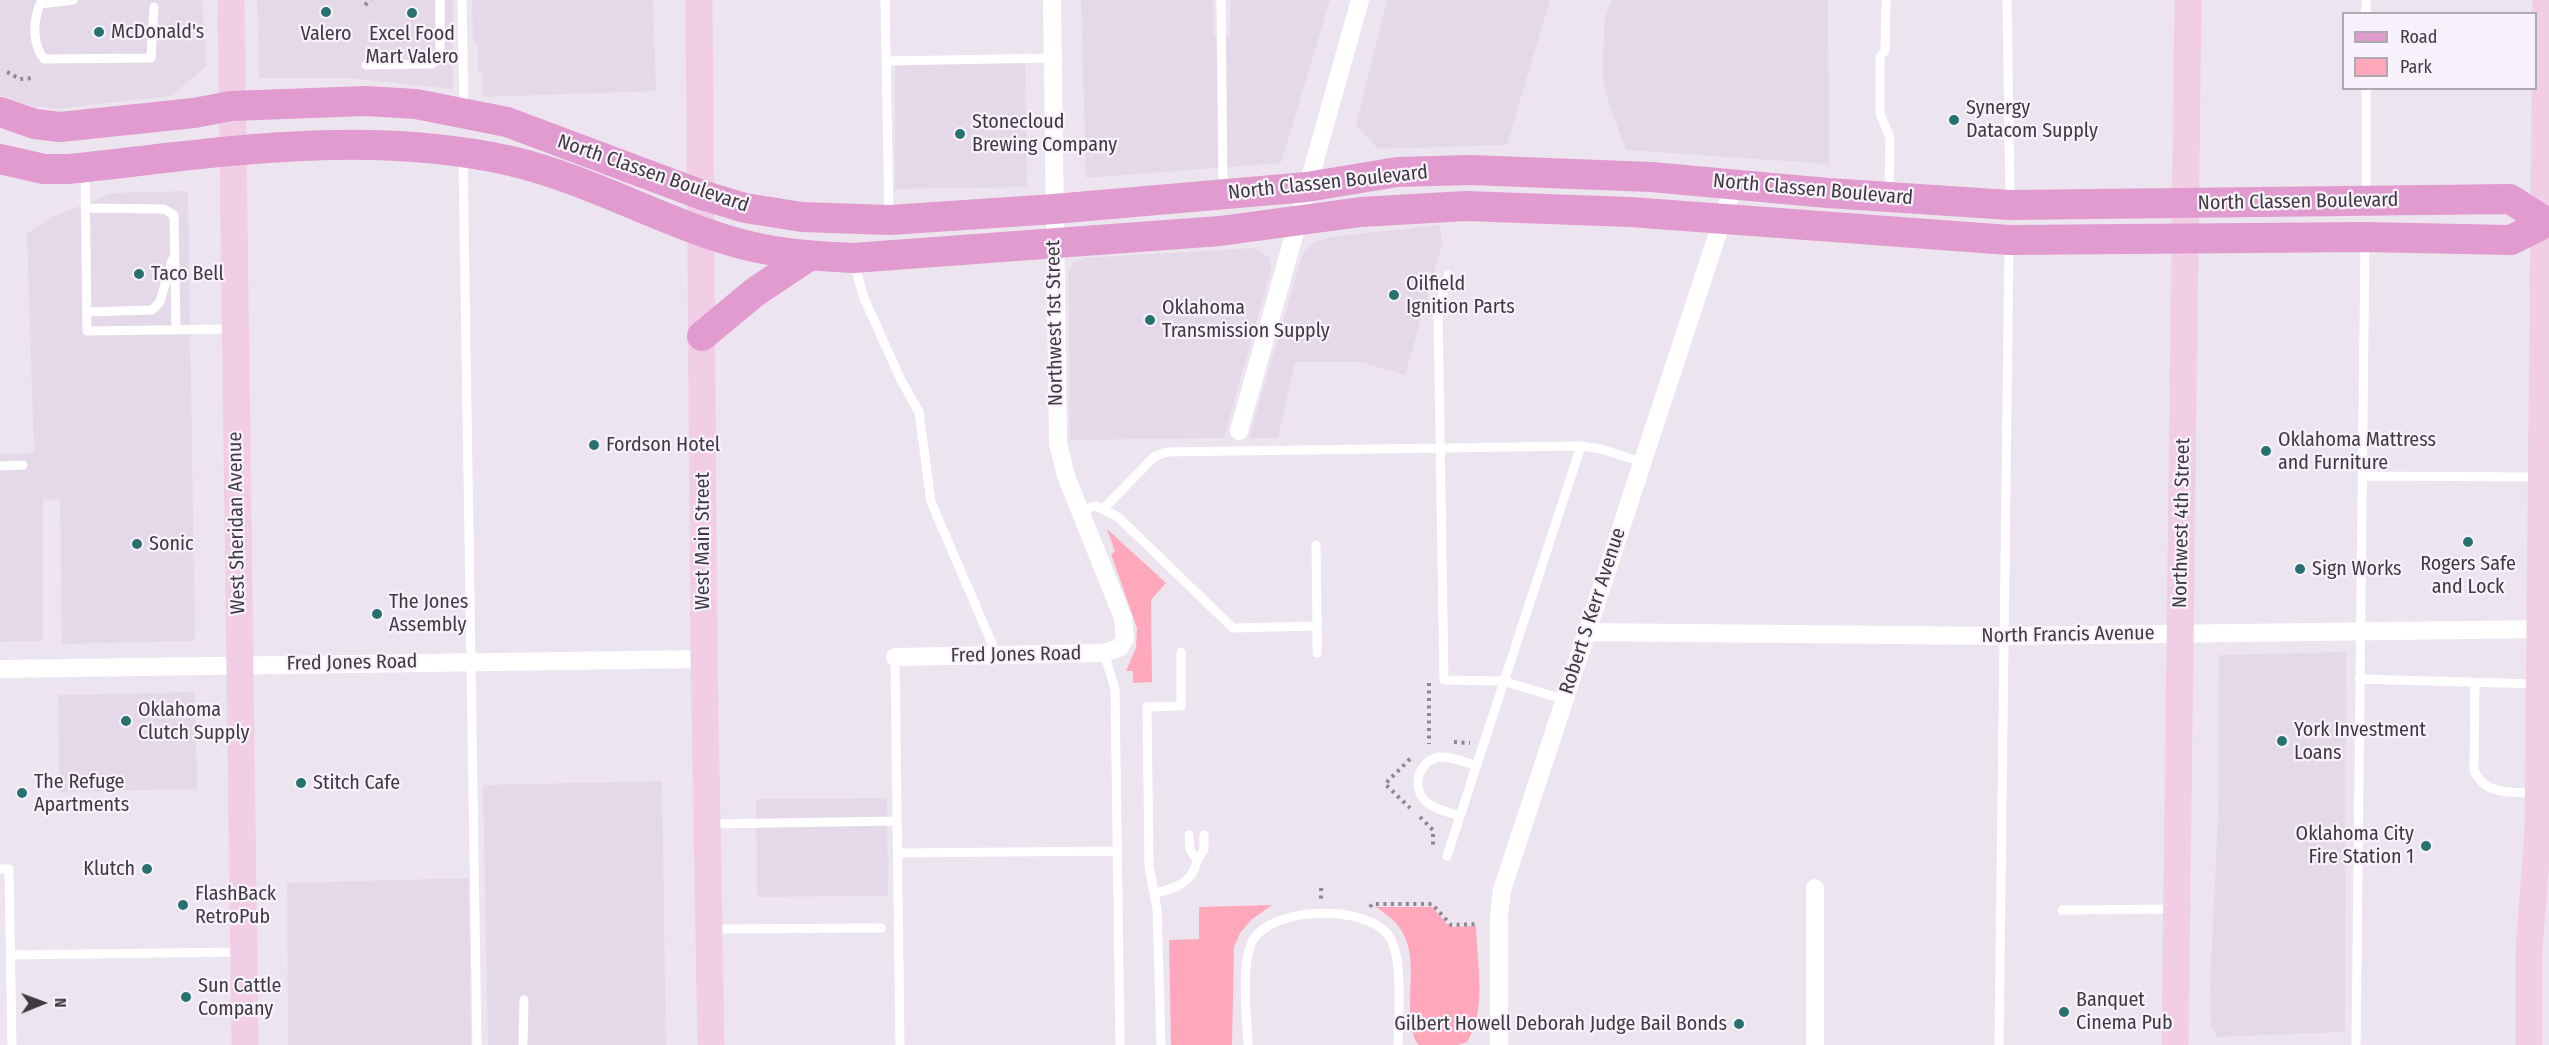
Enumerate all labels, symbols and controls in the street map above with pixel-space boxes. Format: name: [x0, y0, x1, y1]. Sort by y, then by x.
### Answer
marker: Valero: [319, 5, 333, 19]
marker: Excel Food Mart Valero: [405, 6, 419, 20]
legend: [2342, 12, 2537, 90]
place label: McDonald's: [111, 20, 204, 44]
place label: Valero: [301, 22, 351, 46]
place label: Excel Food Mart Valero: [365, 22, 459, 69]
marker: McDonald's: [92, 25, 106, 39]
text: Road: [2400, 26, 2437, 48]
text: Park: [2400, 56, 2432, 78]
place label: Synergy Datacom Supply: [1966, 96, 2098, 143]
place label: Stonecloud Brewing Company: [972, 110, 1117, 157]
marker: Synergy Datacom Supply: [1947, 113, 1961, 127]
marker: Stonecloud Brewing Company: [953, 127, 967, 141]
street label: North Classen Boulevard: [554, 130, 752, 218]
street label: North Classen Boulevard: [1227, 161, 1429, 205]
street label: North Classen Boulevard: [1712, 169, 1914, 211]
street label: North Classen Boulevard: [2197, 188, 2399, 216]
street label: Northwest 1st Street: [1042, 240, 1068, 406]
place label: Taco Bell: [151, 262, 224, 286]
marker: Taco Bell: [132, 267, 146, 281]
place label: Oilfield Ignition Parts: [1406, 272, 1515, 319]
marker: Oilfield Ignition Parts: [1387, 288, 1401, 302]
place label: Oklahoma Transmission Supply: [1162, 296, 1330, 343]
marker: Oklahoma Transmission Supply: [1143, 313, 1157, 327]
place label: Oklahoma Mattress and Furniture: [2278, 428, 2436, 475]
street label: West Sheridan Avenue: [223, 431, 251, 615]
place label: Fordson Hotel: [606, 433, 720, 457]
marker: Fordson Hotel: [587, 438, 601, 452]
street label: Northwest 4th Street: [2169, 438, 2195, 608]
marker: Oklahoma Mattress and Furniture: [2259, 444, 2273, 458]
street label: West Main Street: [691, 472, 715, 610]
street label: Robert S Kerr Avenue: [1555, 525, 1631, 697]
place label: Sonic: [149, 532, 194, 556]
marker: Rogers Safe and Lock: [2461, 535, 2475, 549]
marker: Sonic: [130, 537, 144, 551]
place label: Rogers Safe and Lock: [2420, 552, 2516, 599]
place label: Sign Works: [2312, 557, 2402, 581]
marker: Sign Works: [2293, 562, 2307, 576]
place label: The Jones Assembly: [389, 590, 468, 637]
marker: The Jones Assembly: [370, 607, 384, 621]
street label: North Francis Avenue: [1981, 621, 2155, 649]
street label: Fred Jones Road: [950, 642, 1082, 668]
street label: Fred Jones Road: [286, 650, 418, 676]
place label: Oklahoma Clutch Supply: [138, 698, 249, 745]
marker: Oklahoma Clutch Supply: [119, 714, 133, 728]
place label: York Investment Loans: [2294, 718, 2426, 765]
marker: York Investment Loans: [2275, 734, 2289, 748]
place label: The Refuge Apartments: [34, 770, 129, 817]
place label: Stitch Cafe: [313, 771, 400, 795]
marker: Stitch Cafe: [294, 776, 308, 790]
marker: The Refuge Apartments: [15, 786, 29, 800]
place label: Oklahoma City Fire Station 1: [2296, 822, 2414, 869]
marker: Oklahoma City Fire Station 1: [2419, 839, 2433, 853]
place label: Klutch: [83, 857, 135, 881]
marker: Klutch: [140, 862, 154, 876]
place label: FlashBack RetroPub: [195, 882, 276, 929]
marker: FlashBack RetroPub: [176, 898, 190, 912]
north arrow: [12, 973, 72, 1033]
place label: Sun Cattle Company: [198, 974, 281, 1021]
place label: Banquet Cinema Pub: [2076, 988, 2173, 1035]
marker: Sun Cattle Company: [179, 990, 193, 1004]
text: N: [51, 998, 70, 1008]
marker: Banquet Cinema Pub: [2057, 1005, 2071, 1019]
place label: Gilbert Howell Deborah Judge Bail Bonds: [1394, 1012, 1727, 1036]
marker: Gilbert Howell Deborah Judge Bail Bonds: [1732, 1017, 1746, 1031]

